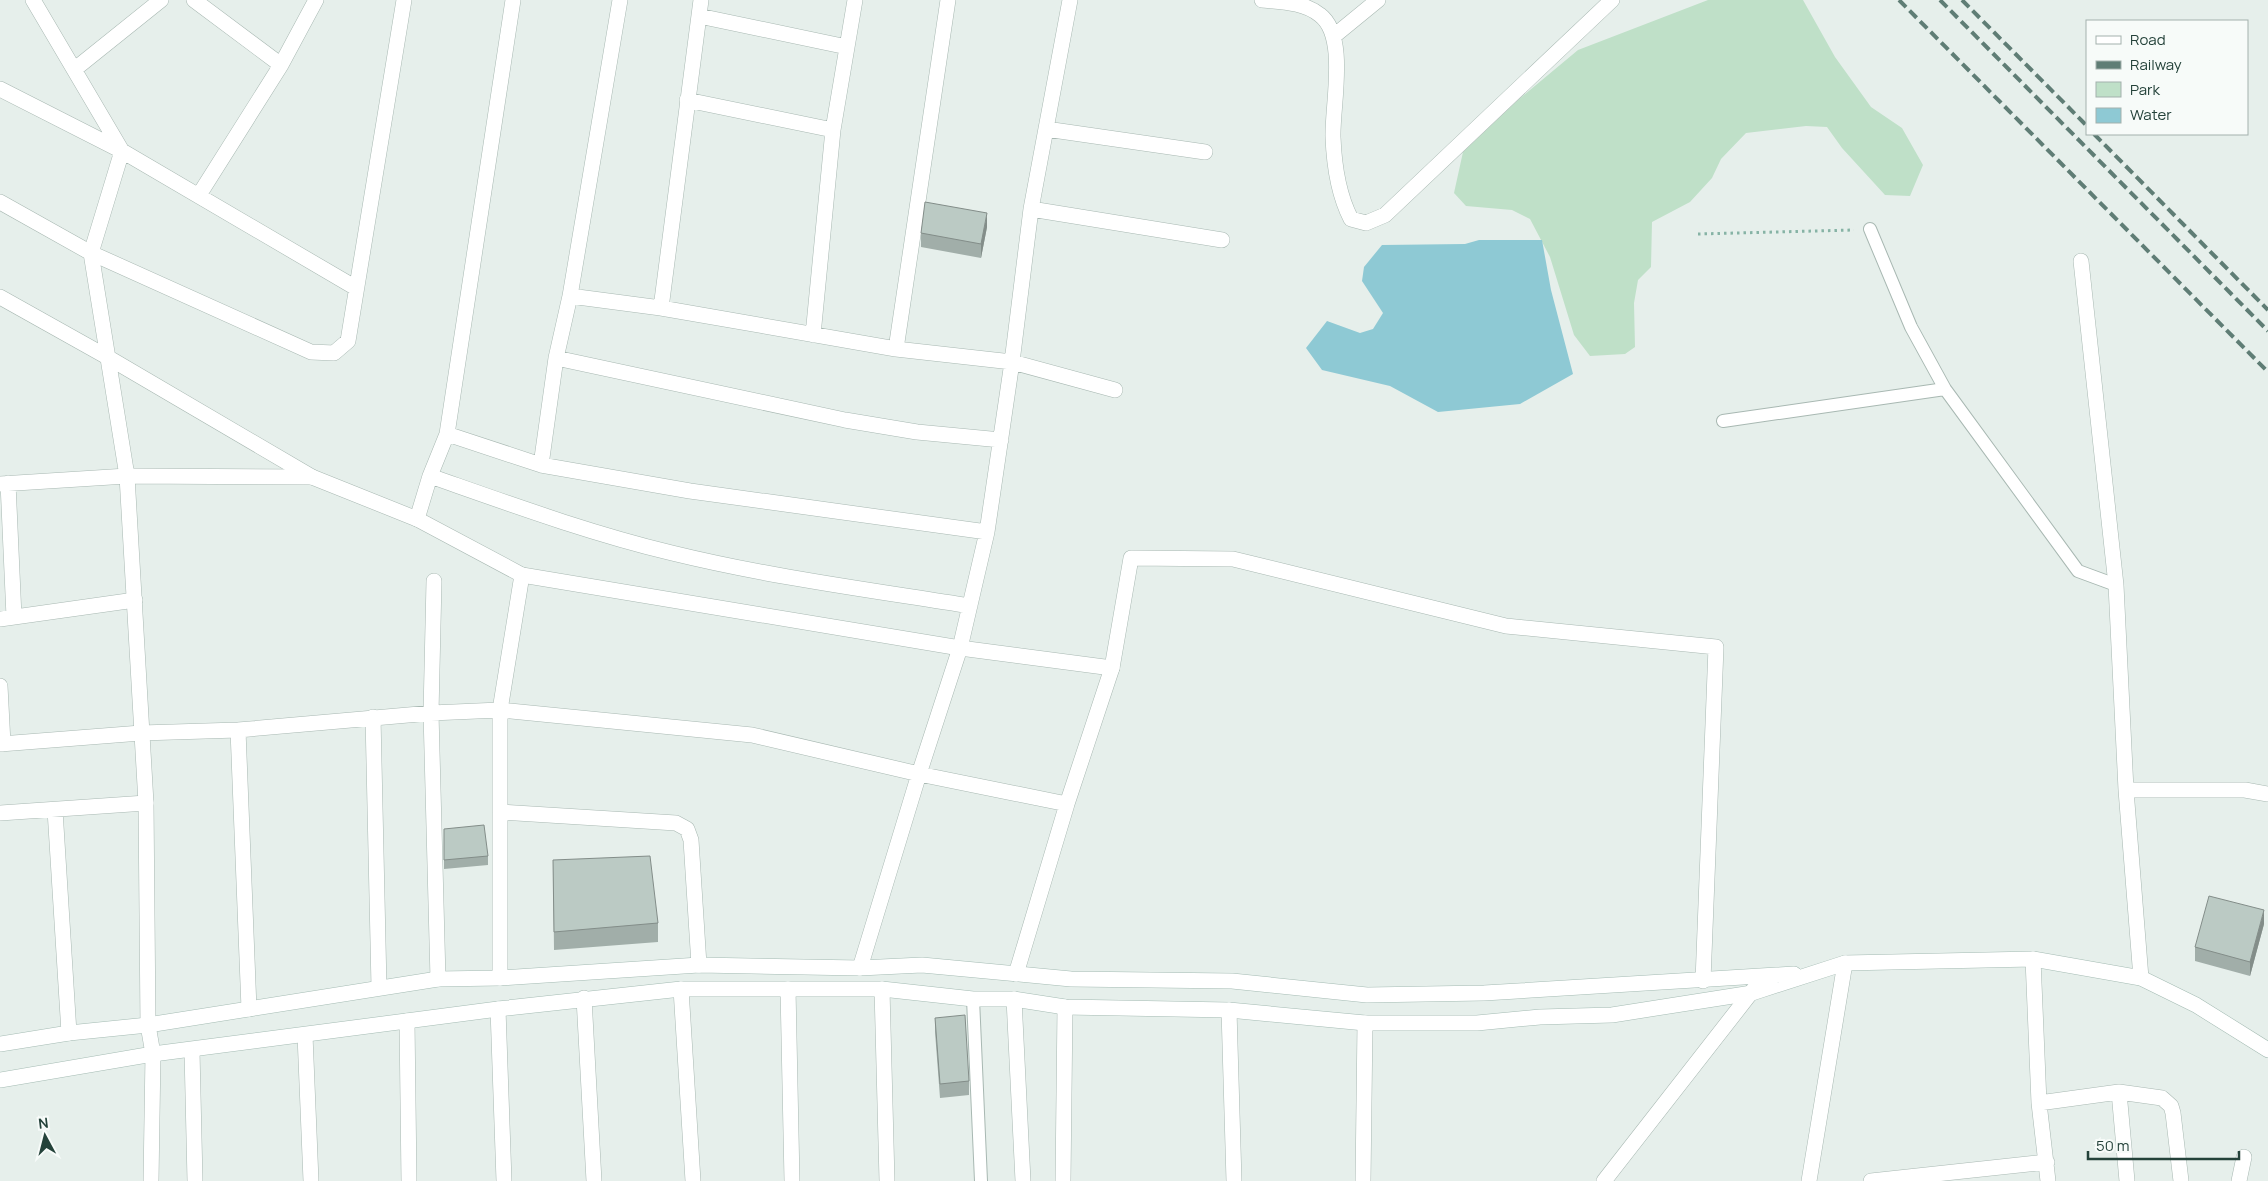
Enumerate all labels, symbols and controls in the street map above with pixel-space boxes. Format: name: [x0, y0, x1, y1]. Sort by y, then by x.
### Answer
legend: [2086, 20, 2248, 135]
text: Road: [2130, 29, 2166, 50]
text: Railway: [2130, 54, 2182, 75]
text: Park: [2130, 79, 2160, 100]
text: Water: [2130, 104, 2172, 125]
north arrow: [20, 1111, 70, 1161]
text: N: [37, 1113, 50, 1133]
scale bar: [2088, 1128, 2239, 1160]
text: 50 m: [2096, 1135, 2130, 1156]

